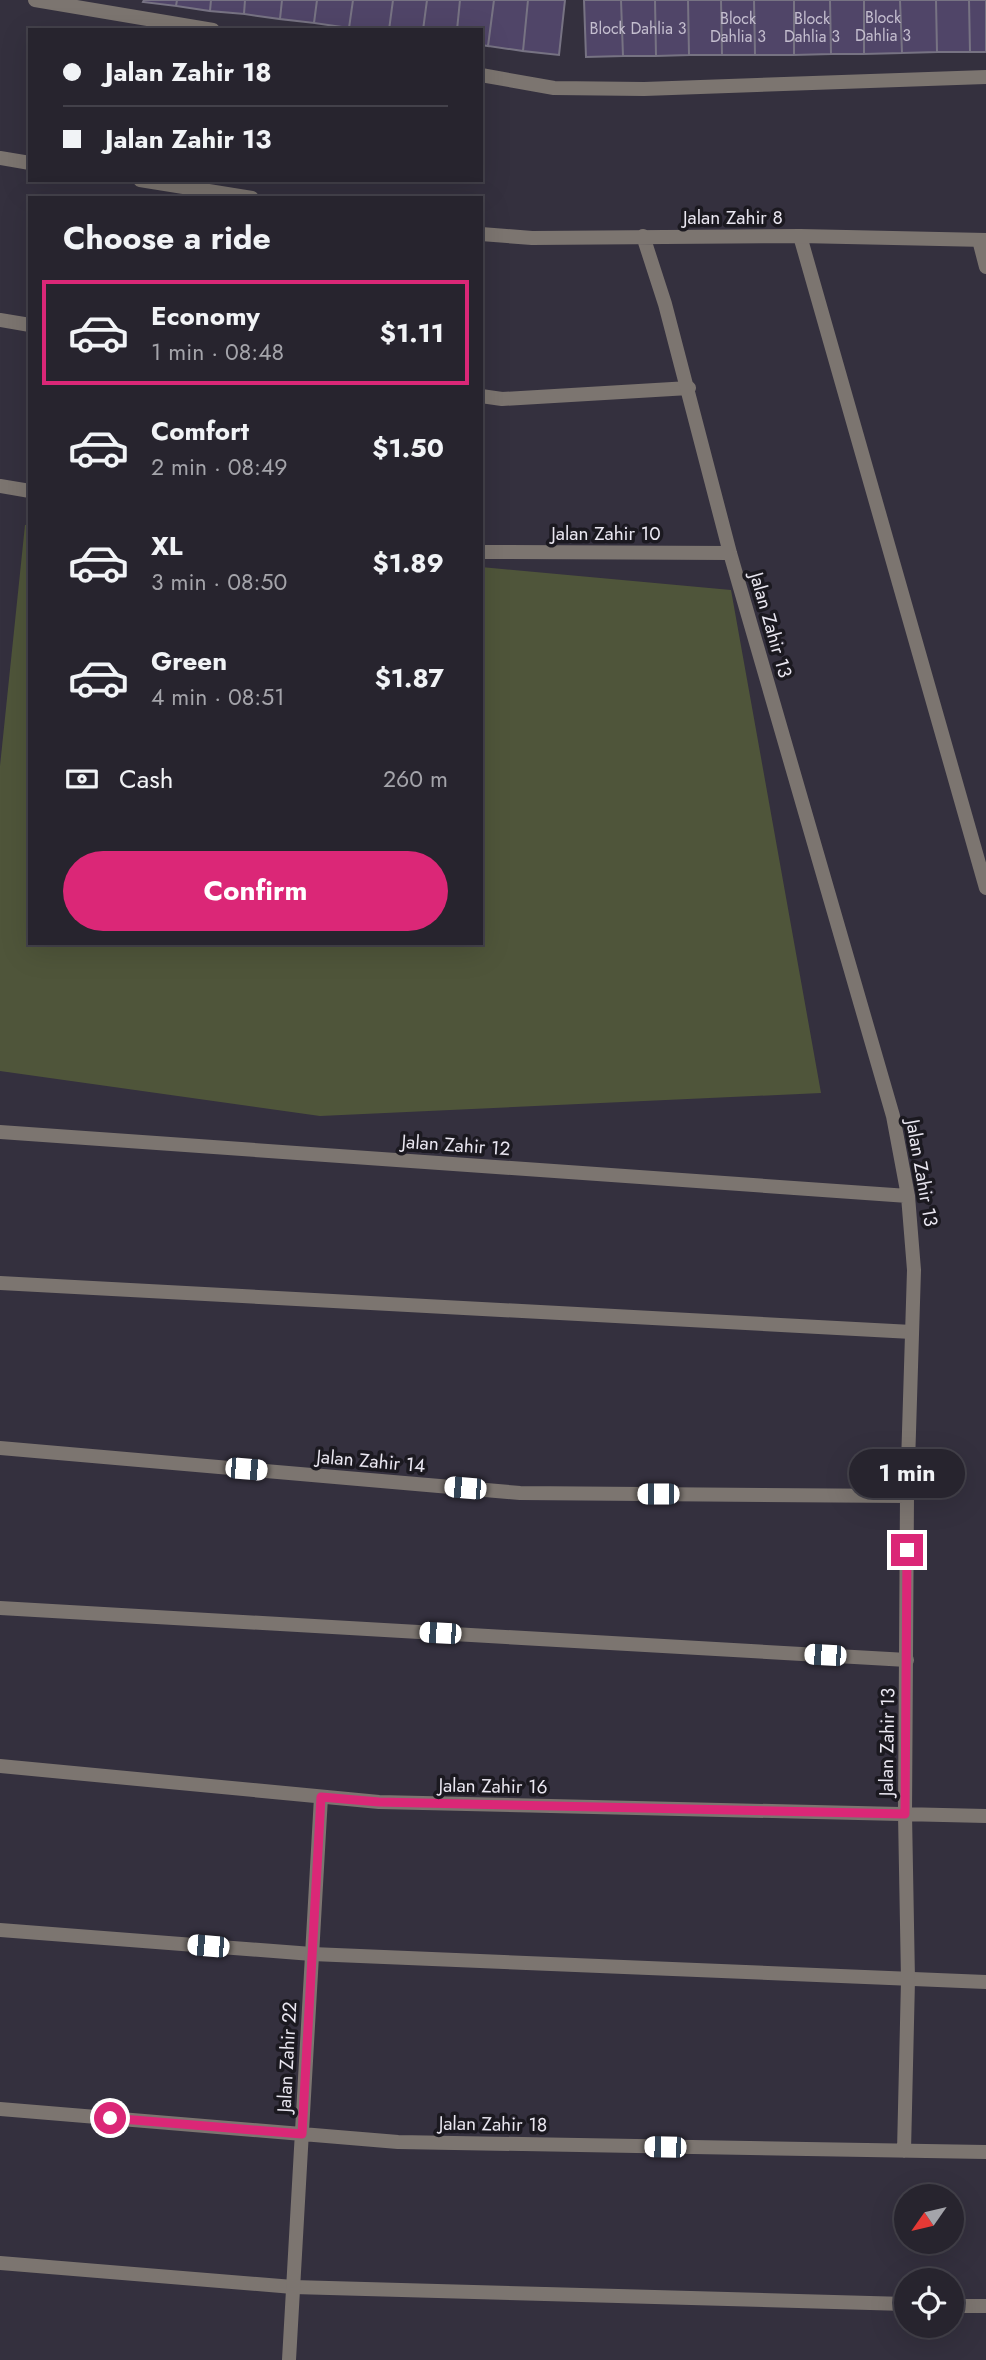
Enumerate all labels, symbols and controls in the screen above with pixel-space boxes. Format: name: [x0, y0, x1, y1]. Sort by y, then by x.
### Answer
house number: Block Dahlia 3: [855, 6, 911, 47]
house number: Block Dahlia 3: [710, 7, 766, 48]
house number: Block Dahlia 3: [784, 7, 840, 48]
house number: Block Dahlia 3: [590, 17, 687, 40]
text: Jalan Zahir 18: [105, 53, 272, 91]
text: Jalan Zahir 13: [105, 120, 271, 158]
street label: Jalan Zahir 8: [680, 204, 783, 231]
text: Choose a ride: [63, 215, 271, 261]
text: Economy: [151, 297, 260, 335]
icon: car: [67, 301, 130, 364]
text: $1.11: [380, 314, 444, 352]
text: 1 min · 08:48: [151, 335, 284, 369]
text: Comfort: [151, 412, 249, 450]
icon: car: [67, 416, 130, 479]
text: $1.50: [372, 429, 444, 467]
text: 2 min · 08:49: [151, 450, 288, 484]
street label: Jalan Zahir 10: [548, 520, 661, 547]
text: XL: [151, 527, 183, 565]
icon: car: [67, 531, 130, 594]
text: $1.89: [373, 544, 444, 582]
text: 3 min · 08:50: [151, 565, 287, 599]
street label: Jalan Zahir 13: [742, 566, 799, 681]
text: Green: [151, 642, 227, 680]
icon: car: [67, 646, 130, 709]
text: $1.87: [375, 659, 444, 697]
text: 4 min · 08:51: [151, 680, 285, 714]
icon: cash: [63, 760, 101, 798]
text: Cash: [119, 760, 173, 798]
text: 260 m: [383, 762, 448, 796]
button: Confirm: [63, 851, 448, 931]
street label: Jalan Zahir 13: [899, 1114, 945, 1229]
street label: Jalan Zahir 12: [398, 1128, 511, 1162]
street label: Jalan Zahir 14: [312, 1443, 427, 1479]
callout: 1 min: [849, 1448, 965, 1498]
text: 1 min: [878, 1456, 936, 1490]
car: [225, 1457, 268, 1481]
car: [444, 1476, 487, 1500]
car: [638, 1484, 680, 1505]
route end: [891, 1534, 923, 1566]
car: [419, 1621, 462, 1645]
car: [804, 1643, 847, 1667]
street label: Jalan Zahir 13: [873, 1688, 901, 1799]
street label: Jalan Zahir 16: [435, 1771, 548, 1800]
car: [187, 1934, 230, 1958]
street label: Jalan Zahir 22: [270, 2001, 303, 2116]
route start: [94, 2102, 126, 2134]
street label: Jalan Zahir 18: [436, 2110, 547, 2138]
car: [644, 2136, 687, 2158]
north arrow: [894, 2184, 964, 2254]
map controls: [894, 2184, 964, 2338]
button: locate: [894, 2268, 964, 2338]

